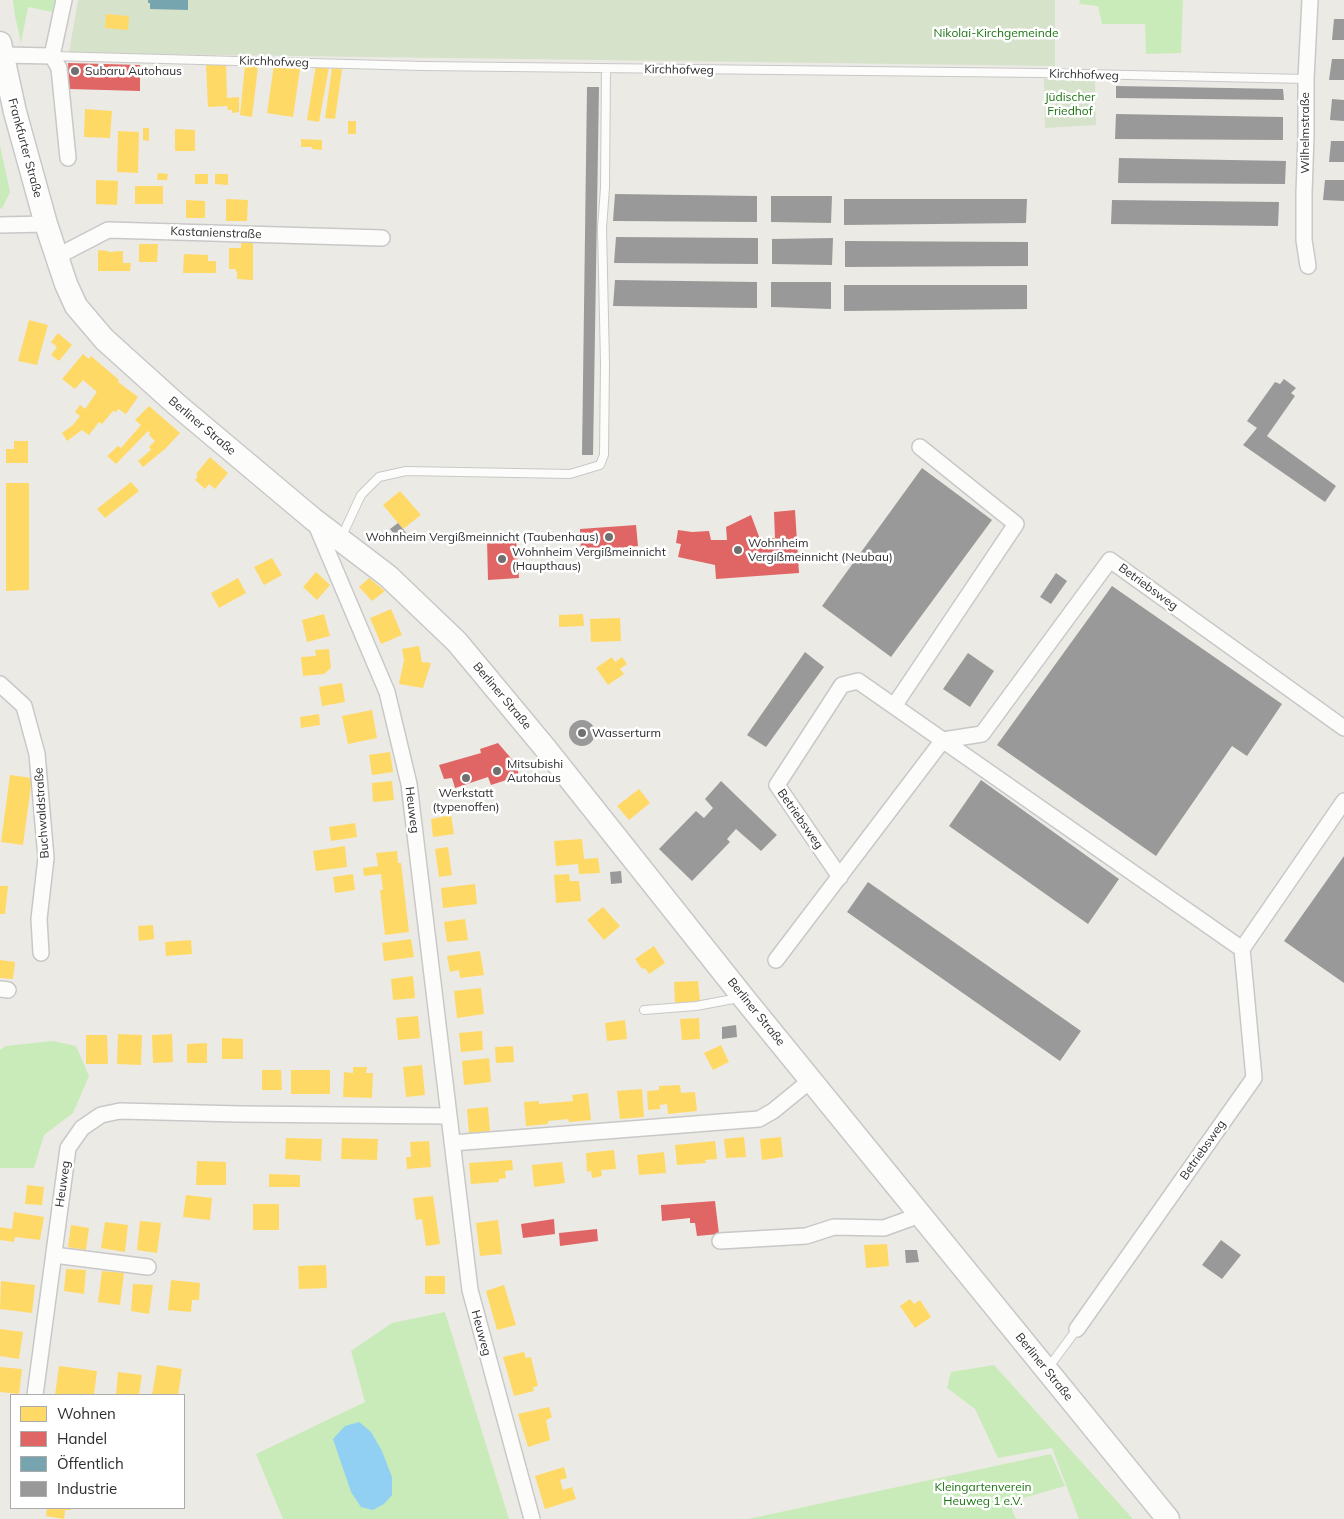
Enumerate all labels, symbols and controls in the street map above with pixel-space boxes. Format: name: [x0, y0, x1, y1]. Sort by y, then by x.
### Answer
park label: Nikolai-Kirchgemeinde: [934, 26, 1058, 40]
street label: Kirchhofweg: [239, 54, 309, 70]
street label: Kirchhofweg: [644, 62, 714, 78]
place label: Subaru Autohaus: [85, 64, 182, 78]
marker: Subaru Autohaus: [69, 65, 81, 77]
street label: Kirchhofweg: [1049, 67, 1119, 83]
park label: Jüdischer Friedhof: [1045, 90, 1095, 118]
street label: Wilhelmstraße: [1298, 92, 1312, 174]
street label: Frankfurter Straße: [5, 97, 45, 199]
street label: Kastanienstraße: [170, 224, 262, 242]
street label: Berliner Straße: [166, 394, 238, 458]
place label: Wohnheim Vergißmeinnicht (Taubenhaus): [366, 530, 599, 544]
marker: Wohnheim Vergißmeinnicht (Taubenhaus): [603, 531, 615, 543]
place label: Wohnheim Vergißmeinnicht (Neubau): [748, 536, 893, 564]
marker: Wohnheim Vergißmeinnicht (Neubau): [732, 544, 744, 556]
place label: Wohnheim Vergißmeinnicht (Haupthaus): [512, 545, 666, 573]
marker: Wohnheim Vergißmeinnicht (Haupthaus): [496, 553, 508, 565]
street label: Betriebsweg: [1116, 561, 1180, 613]
street label: Berliner Straße: [470, 660, 534, 732]
place label: Wasserturm: [592, 726, 661, 740]
marker: Wasserturm: [576, 727, 588, 739]
place label: Mitsubishi Autohaus: [507, 757, 563, 785]
marker: Mitsubishi Autohaus: [491, 765, 503, 777]
street label: Buchwaldstraße: [32, 767, 52, 859]
marker: Werkstatt (typenoffen): [460, 772, 472, 784]
street label: Heuweg: [402, 786, 422, 834]
place label: Werkstatt (typenoffen): [432, 786, 500, 814]
street label: Betriebsweg: [774, 786, 826, 852]
street label: Berliner Straße: [724, 975, 788, 1049]
street label: Betriebsweg: [1177, 1117, 1229, 1183]
street label: Heuweg: [53, 1160, 73, 1208]
street label: Heuweg: [468, 1309, 494, 1357]
street label: Berliner Straße: [1012, 1330, 1076, 1404]
legend: [10, 1394, 185, 1509]
text: Wohnen: [57, 1404, 116, 1423]
text: Handel: [57, 1429, 107, 1448]
text: Öffentlich: [57, 1454, 124, 1473]
text: Industrie: [57, 1479, 117, 1498]
park label: Kleingartenverein Heuweg 1 e.V.: [934, 1480, 1032, 1508]

